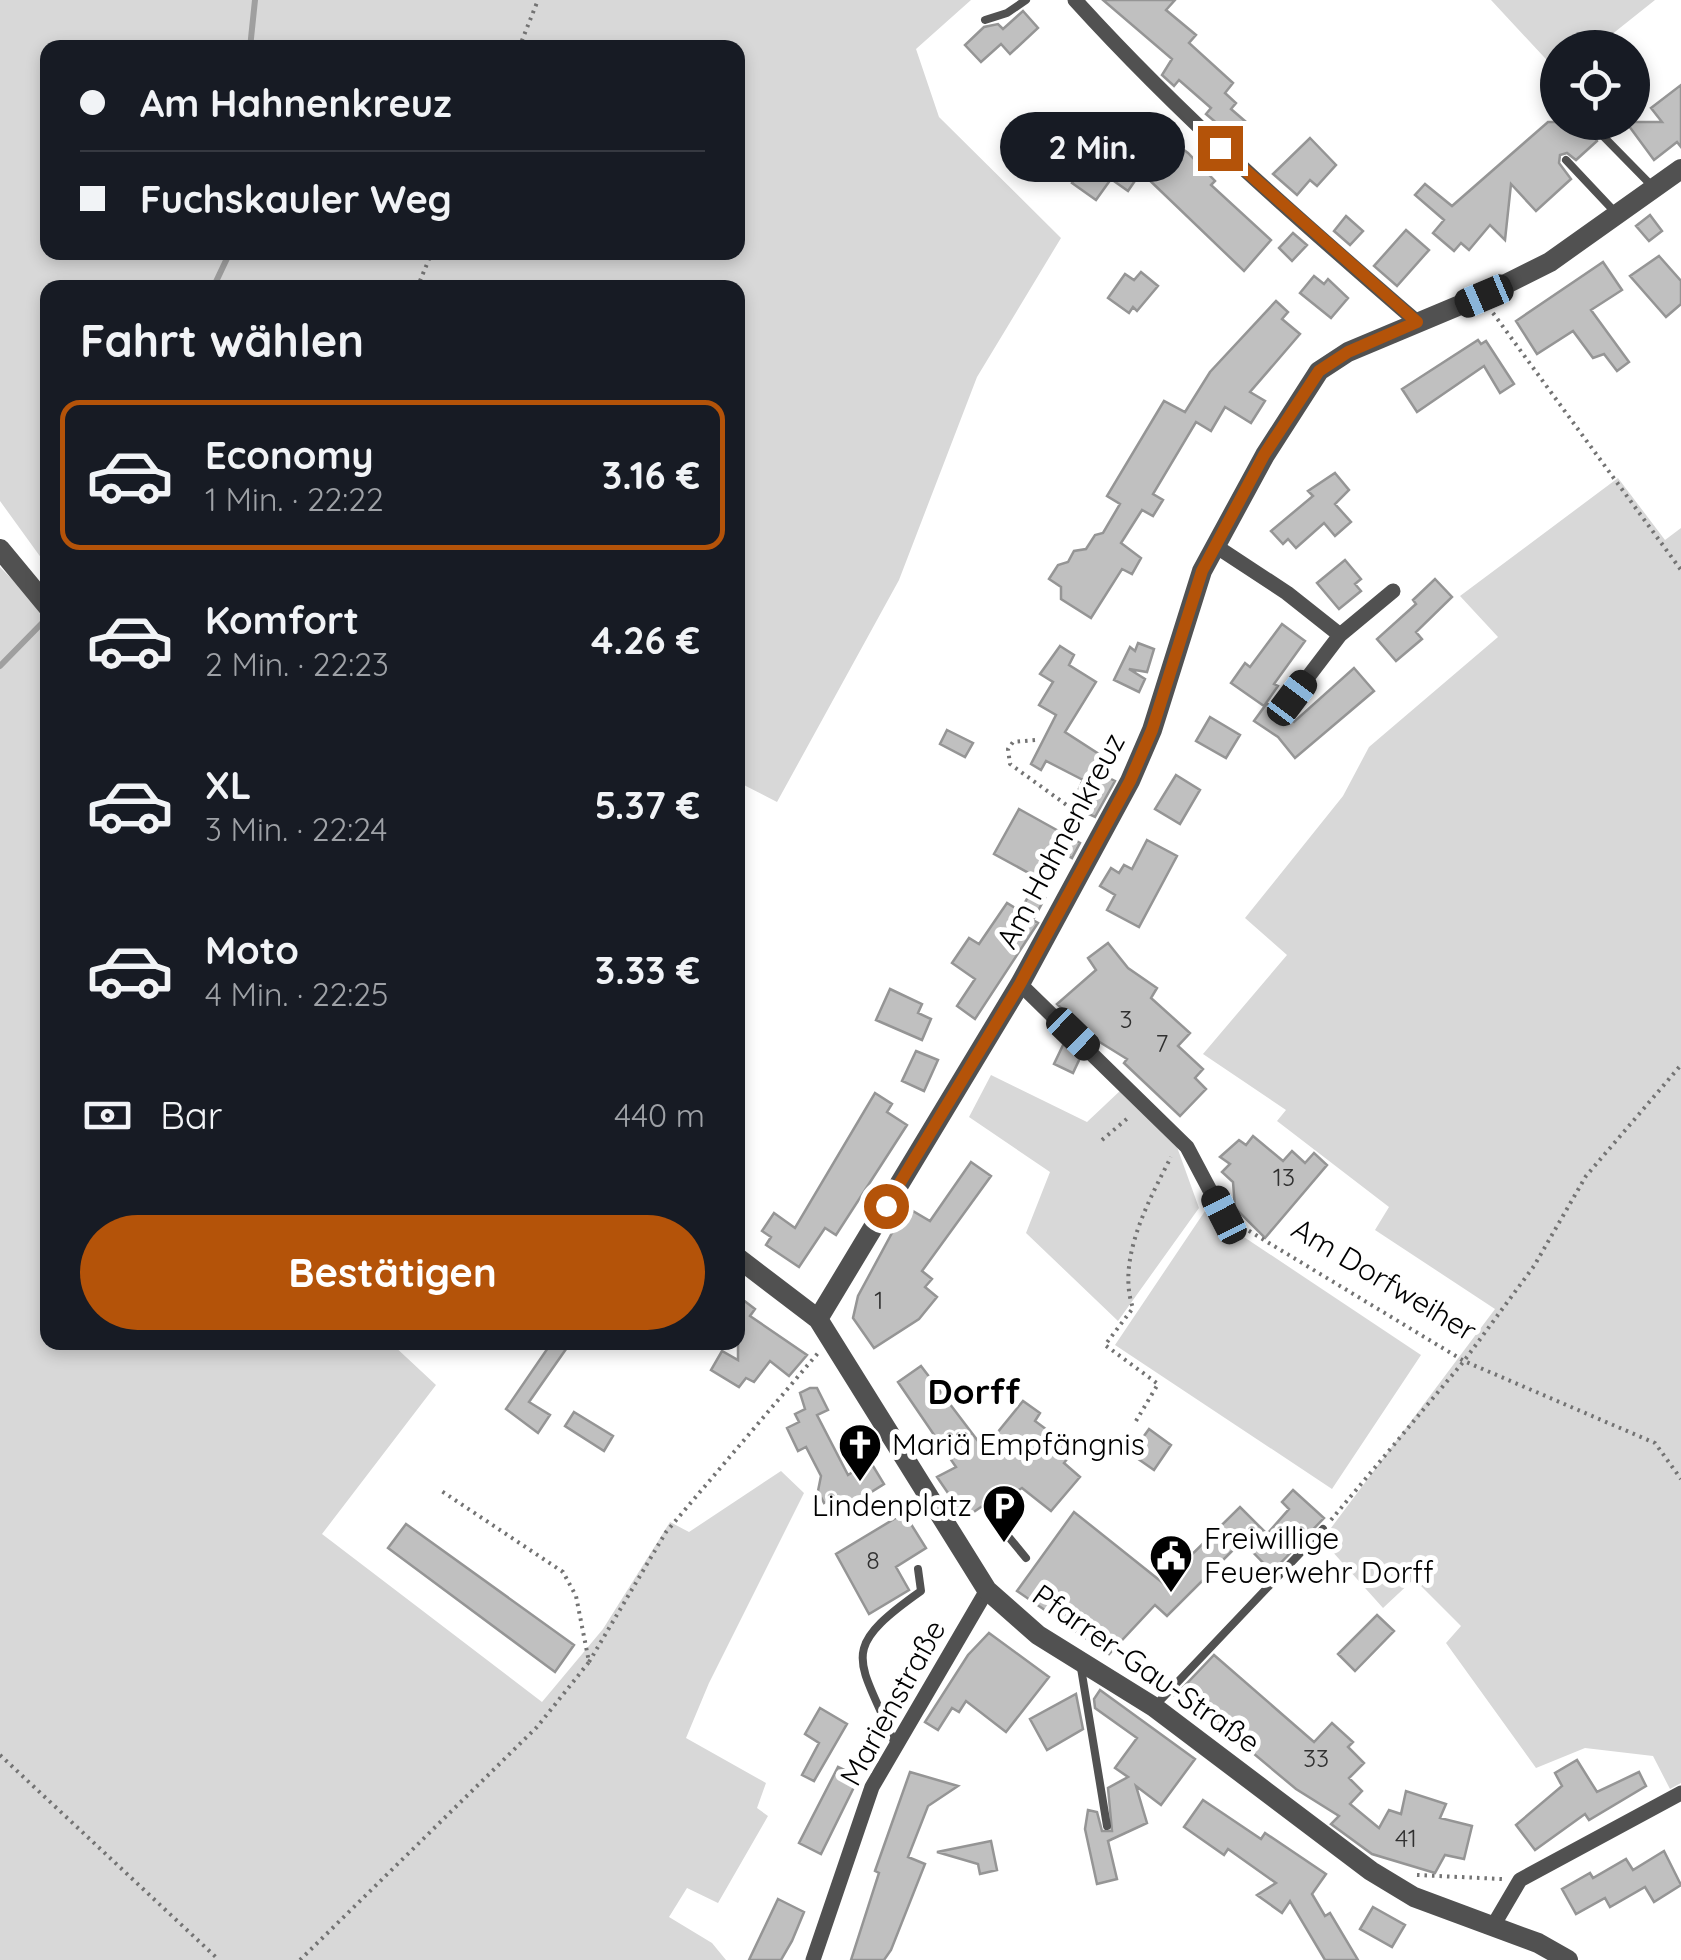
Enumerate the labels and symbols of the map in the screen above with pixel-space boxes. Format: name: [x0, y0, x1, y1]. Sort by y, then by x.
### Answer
callout: 2 Min.: [1000, 113, 1185, 183]
route end: [1198, 126, 1243, 171]
car: [1451, 270, 1517, 322]
car: [1262, 665, 1322, 731]
street label: Am Hahnenkreuz: [987, 726, 1133, 955]
car: [1041, 1002, 1105, 1066]
house number: 3: [1119, 1003, 1133, 1034]
house number: 7: [1156, 1027, 1169, 1058]
house number: 13: [1273, 1161, 1295, 1192]
car: [1197, 1181, 1251, 1249]
route start: [864, 1184, 909, 1229]
street label: Am Dorfweiher: [1285, 1209, 1484, 1349]
house number: 1: [874, 1284, 884, 1315]
district label: Dorff: [928, 1369, 1021, 1413]
church icon: Mariä Empfängnis: [837, 1422, 883, 1483]
place label: Mariä Empfängnis: [892, 1425, 1145, 1463]
parking icon: Lindenplatz: [981, 1483, 1027, 1544]
place label: Lindenplatz: [812, 1486, 972, 1524]
place label: Freiwillige Feuerwehr Dorff: [1204, 1519, 1434, 1591]
public building icon: Freiwillige Feuerwehr Dorff: [1148, 1533, 1194, 1594]
house number: 8: [866, 1544, 880, 1575]
street label: Pfarrer-Gau-Straße: [1025, 1575, 1268, 1761]
street label: Marienstraße: [831, 1613, 953, 1792]
house number: 33: [1303, 1742, 1329, 1773]
house number: 41: [1395, 1822, 1417, 1853]

